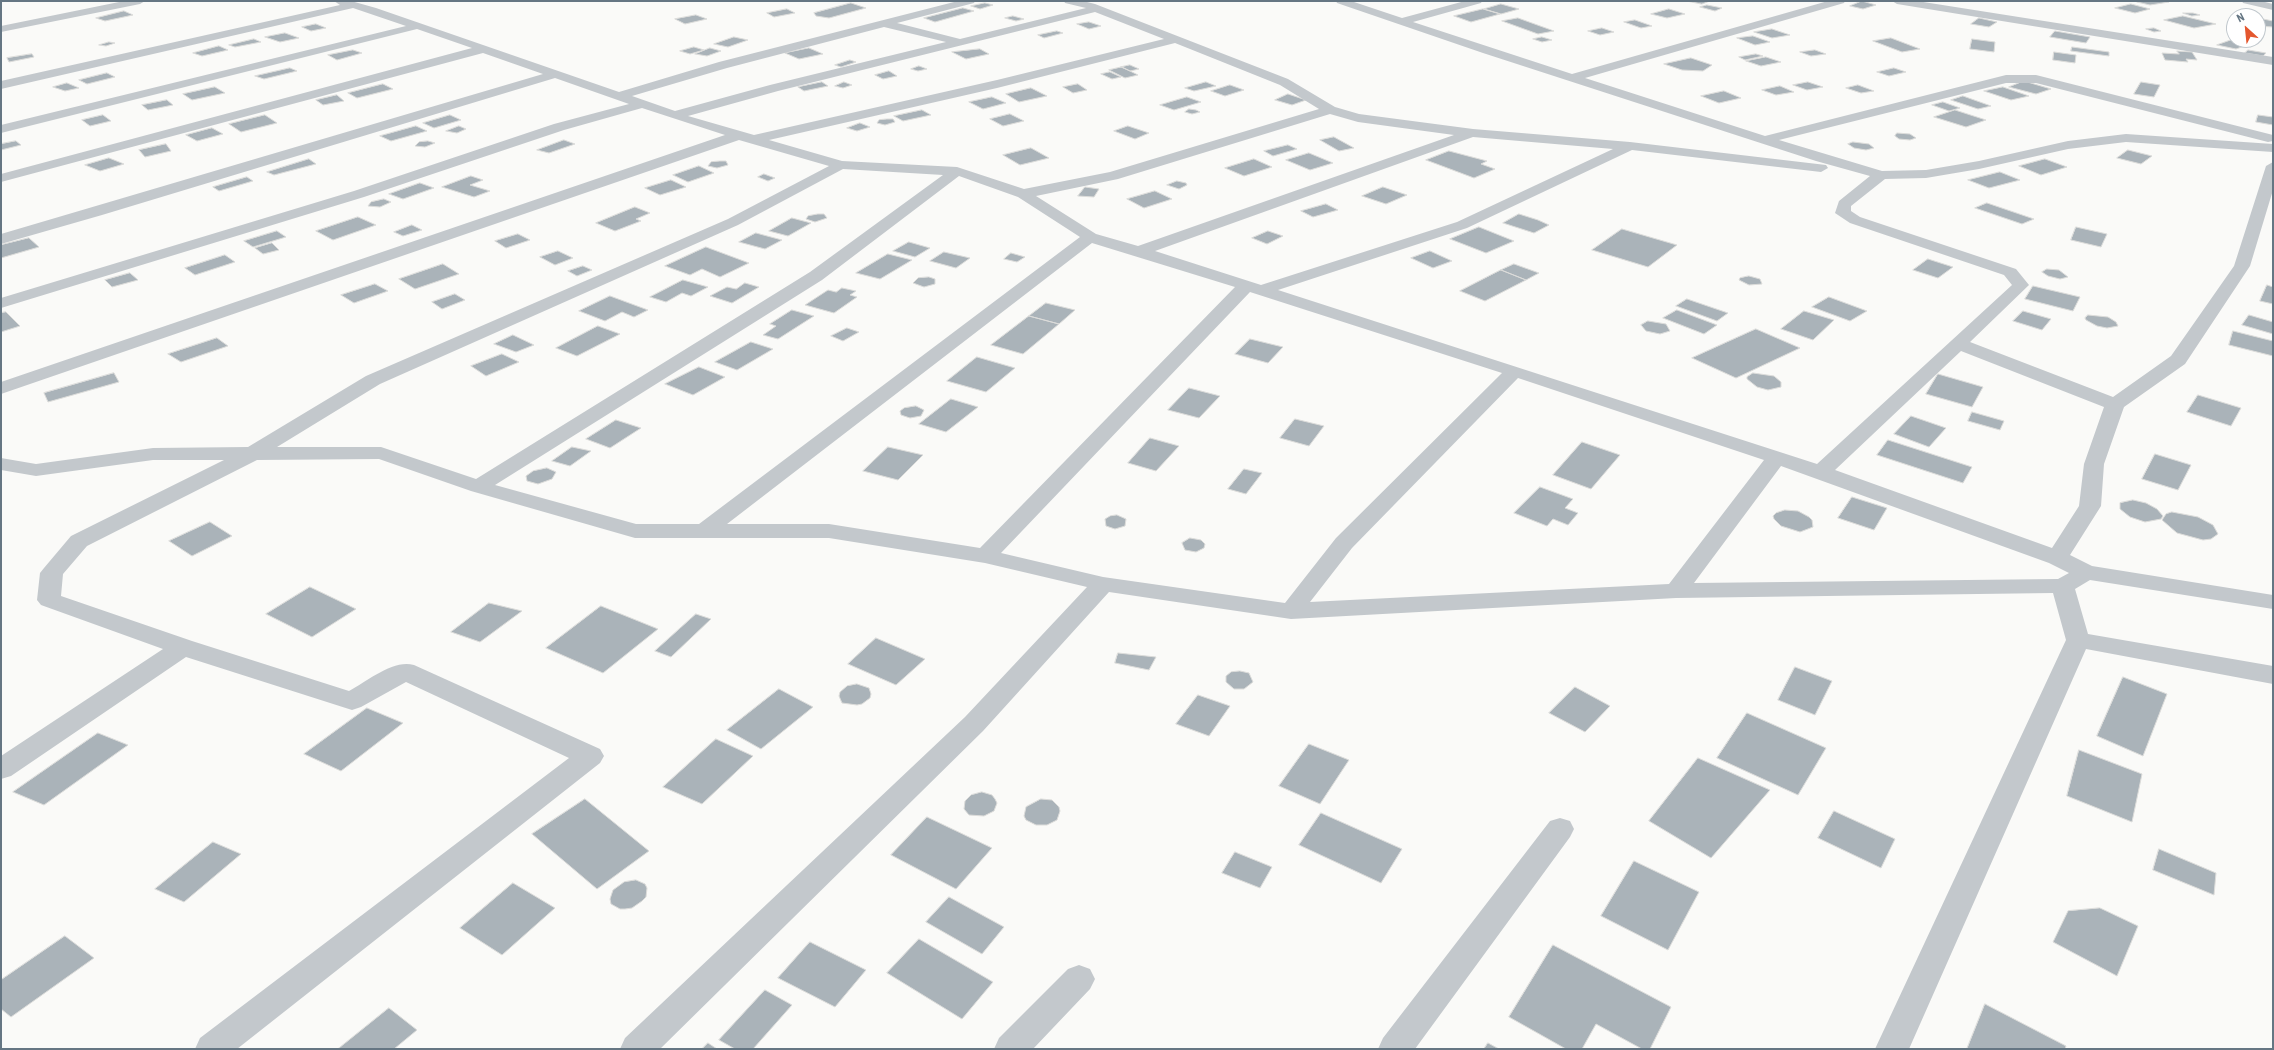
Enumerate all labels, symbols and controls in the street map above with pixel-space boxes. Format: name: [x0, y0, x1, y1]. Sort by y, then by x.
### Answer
north arrow: [2226, 8, 2266, 48]
text: N: [2235, 10, 2247, 25]

